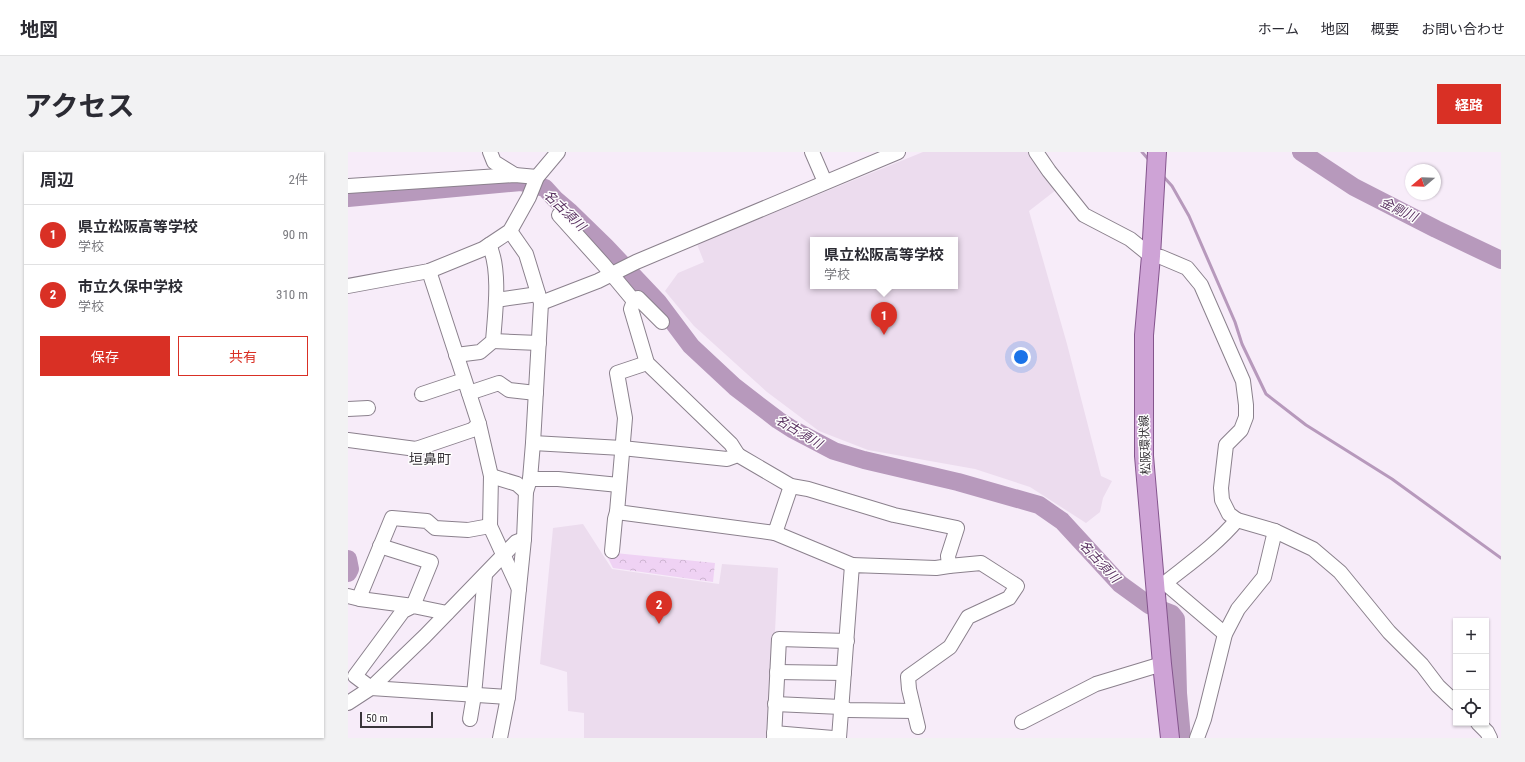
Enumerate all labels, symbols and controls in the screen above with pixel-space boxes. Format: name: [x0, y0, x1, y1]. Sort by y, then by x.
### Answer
text: 地図: [20, 18, 58, 41]
text: ホーム: [1257, 21, 1299, 37]
text: 地図: [1321, 21, 1349, 37]
text: 概要: [1371, 21, 1399, 37]
text: お問い合わせ: [1421, 21, 1505, 37]
button: 経路: [1437, 84, 1501, 124]
text: アクセス: [24, 90, 135, 123]
north arrow: [1405, 164, 1441, 200]
text: 周辺: [40, 170, 74, 190]
text: 2件: [289, 172, 308, 187]
water label: 名古須川: [541, 187, 590, 235]
water label: 金剛川: [1378, 194, 1421, 226]
text: 県立松阪高等学校: [78, 218, 198, 236]
text: 1: [50, 227, 56, 242]
text: 90 m: [282, 227, 308, 242]
popup: [810, 237, 958, 289]
text: 学校: [78, 239, 104, 254]
text: 県立松阪高等学校: [824, 246, 944, 264]
text: 学校: [824, 267, 850, 282]
text: 市立久保中学校: [78, 278, 183, 296]
text: 2: [50, 287, 56, 302]
text: 310 m: [276, 287, 308, 302]
text: 学校: [78, 299, 104, 314]
pin: 1: [871, 302, 897, 335]
button: 保存: [40, 336, 170, 376]
button: 共有: [178, 336, 308, 376]
your location: [1011, 347, 1031, 367]
water label: 名古須川: [773, 412, 827, 452]
street label: 松阪環状線: [1137, 415, 1153, 475]
district label: 垣鼻町: [409, 451, 451, 467]
water label: 名古須川: [1076, 537, 1124, 587]
pin: 2: [646, 591, 672, 624]
map controls: [1453, 618, 1489, 726]
button: +: [1453, 618, 1489, 654]
button: −: [1453, 654, 1489, 690]
button: locate: [1453, 690, 1489, 726]
scale bar: [360, 710, 433, 729]
text: 50 m: [366, 712, 388, 725]

